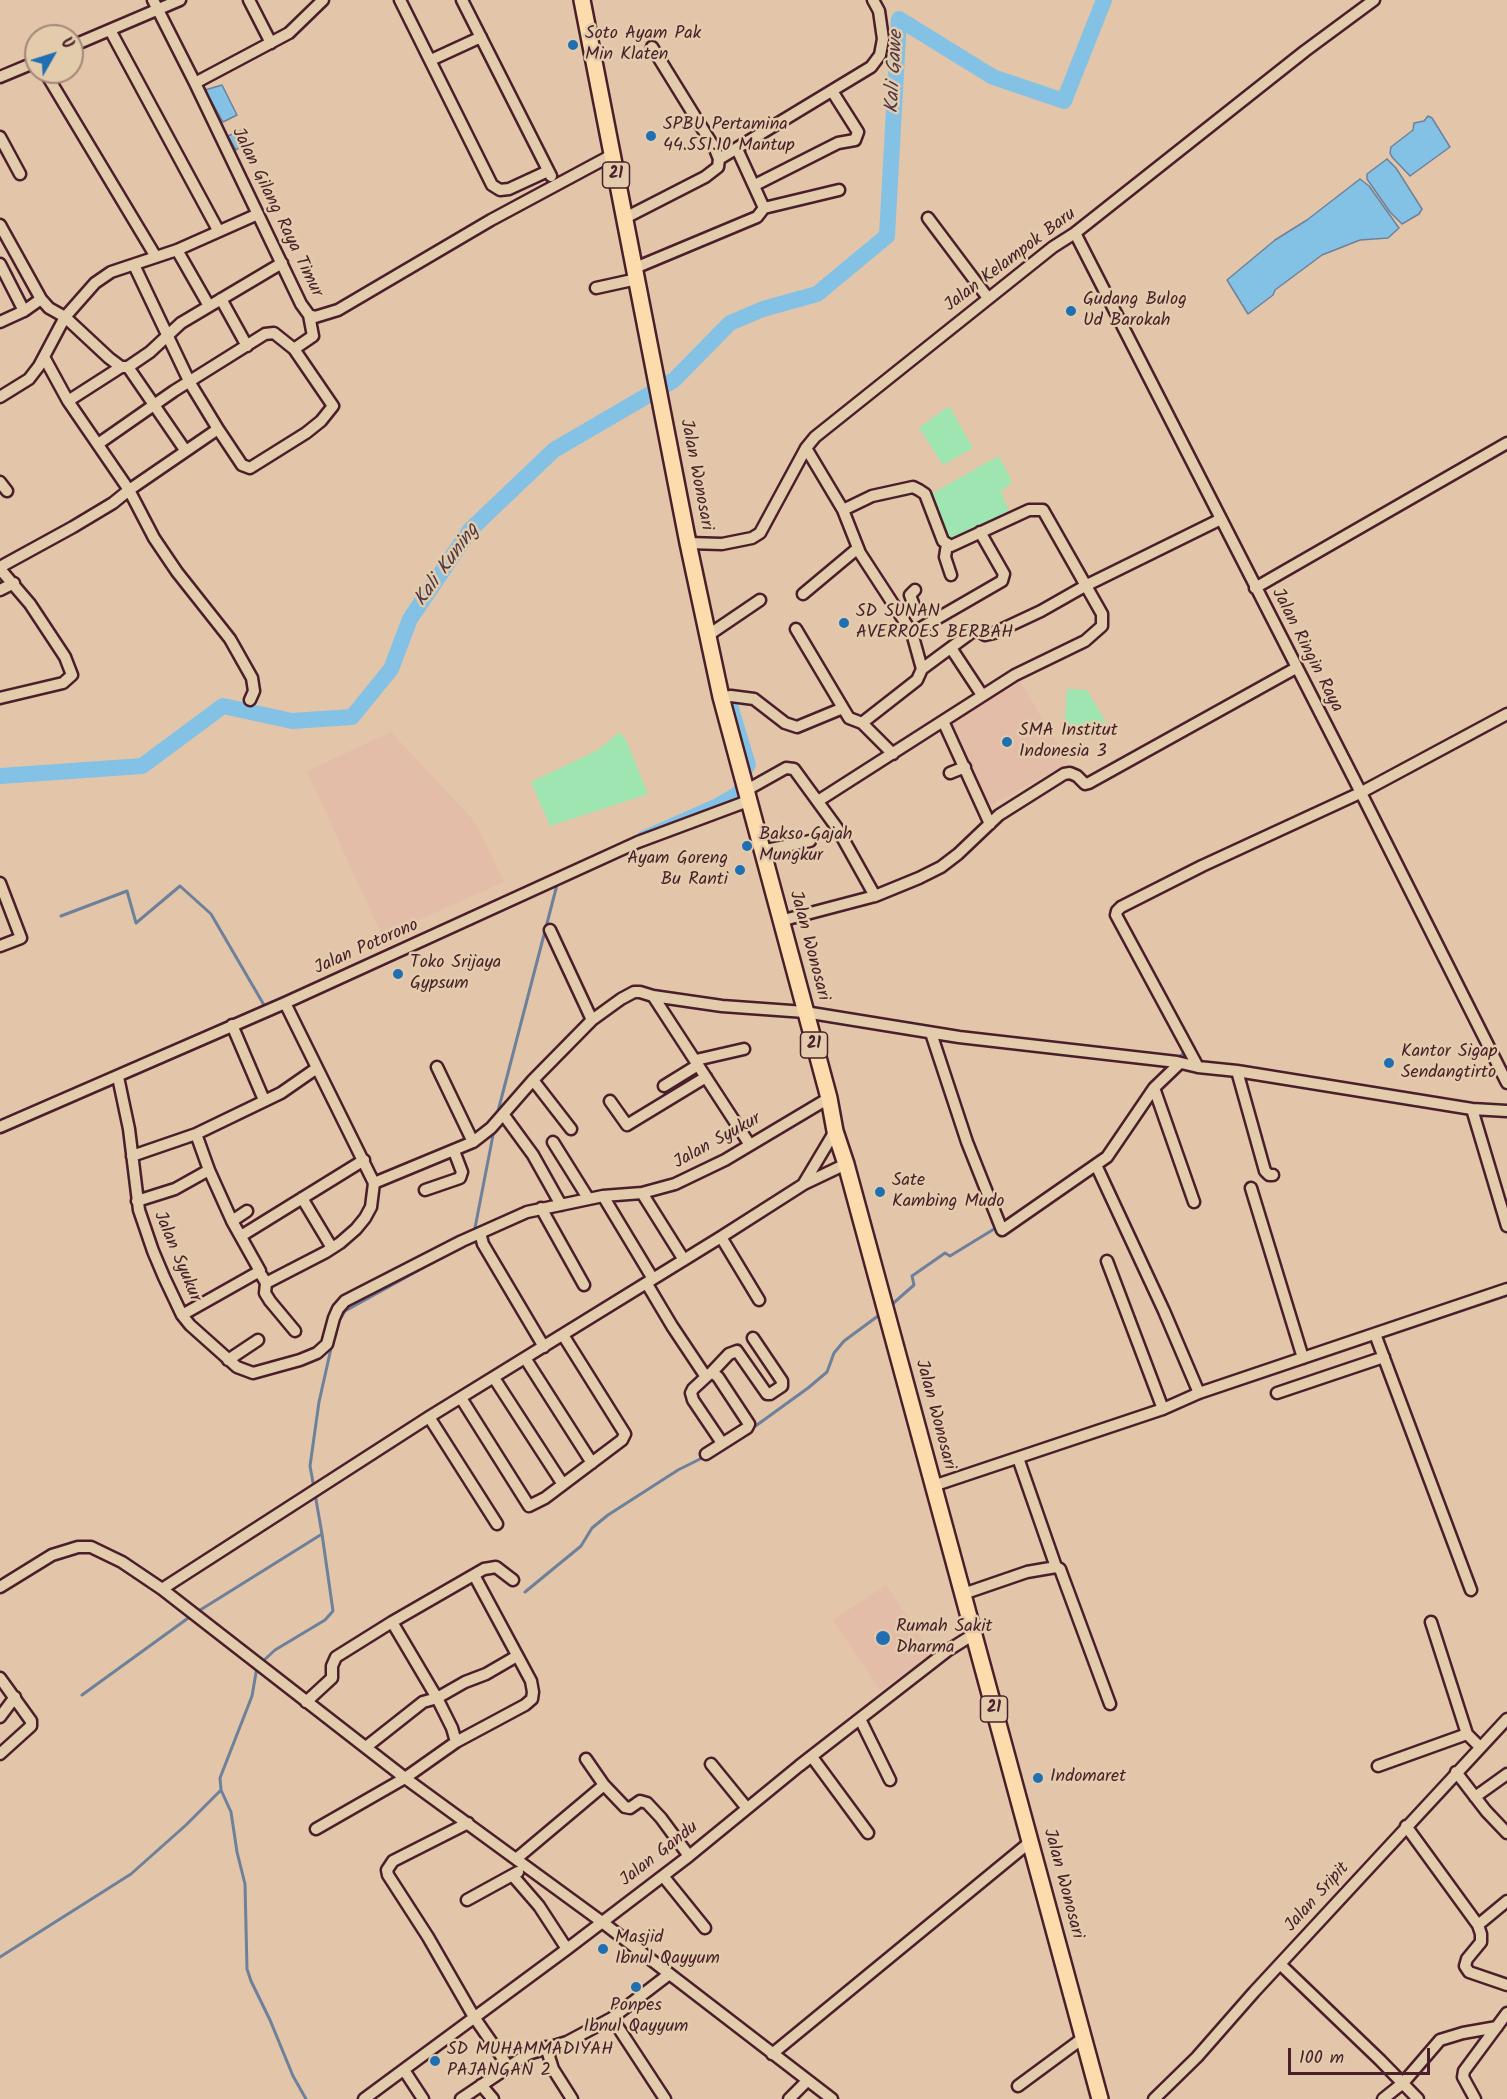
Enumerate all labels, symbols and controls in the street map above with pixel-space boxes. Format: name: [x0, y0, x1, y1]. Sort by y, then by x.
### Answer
north arrow: [24, 24, 84, 84]
place label: Soto Ayam Pak Min Klaten: [585, 24, 701, 66]
water label: Kali Gawe: [882, 30, 910, 114]
text: U: [54, 32, 80, 55]
marker: Soto Ayam Pak Min Klaten: [566, 38, 580, 52]
place label: SPBU Pertamina 44.551.10 Mantup: [663, 115, 795, 158]
street label: Jalan Gilang Raya Timur: [226, 125, 326, 301]
marker: SPBU Pertamina 44.551.10 Mantup: [644, 129, 658, 143]
road number: 21: [602, 162, 630, 188]
street label: Jalan Kelampok Baru: [941, 204, 1081, 318]
place label: Gudang Bulog Ud Barokah: [1083, 290, 1187, 332]
marker: Gudang Bulog Ud Barokah: [1064, 304, 1078, 318]
street label: Jalan Wonosari: [674, 418, 716, 532]
water label: Kali Kuning: [410, 520, 486, 612]
street label: Jalan Ringin Raya: [1265, 585, 1347, 717]
place label: SD SUNAN AVERROES BERBAH: [856, 602, 1013, 644]
marker: SD SUNAN AVERROES BERBAH: [837, 616, 851, 630]
place label: SMA Institut Indonesia 3: [1019, 721, 1118, 764]
marker: SMA Institut Indonesia 3: [1000, 735, 1014, 749]
place label: Bakso Gajah Mungkur: [759, 825, 852, 868]
marker: Bakso Gajah Mungkur: [740, 839, 754, 853]
place label: Ayam Goreng Bu Ranti: [627, 849, 728, 892]
marker: Ayam Goreng Bu Ranti: [733, 863, 747, 877]
street label: Jalan Wonosari: [783, 889, 833, 1003]
street label: Jalan Potorono: [312, 915, 422, 981]
place label: Toko Srijaya Gypsum: [410, 953, 501, 996]
marker: Toko Srijaya Gypsum: [391, 967, 405, 981]
road number: 21: [800, 1032, 828, 1058]
place label: Kantor Sigap Sendangtirto: [1401, 1042, 1497, 1084]
marker: Kantor Sigap Sendangtirto: [1382, 1056, 1396, 1070]
street label: Jalan Syukur: [671, 1109, 765, 1175]
place label: Sate Kambing Mudo: [892, 1171, 1004, 1214]
marker: Sate Kambing Mudo: [873, 1185, 887, 1199]
street label: Jalan Syukur: [147, 1208, 205, 1306]
street label: Jalan Wonosari: [909, 1358, 959, 1472]
place label: Rumah Sakit Dharma: [896, 1617, 992, 1660]
marker: Rumah Sakit Dharma: [874, 1629, 892, 1647]
road number: 21: [980, 1696, 1008, 1722]
place label: Indomaret: [1050, 1767, 1126, 1789]
marker: Indomaret: [1031, 1771, 1045, 1785]
street label: Jalan Gandu: [617, 1818, 703, 1892]
street label: Jalan Wonosari: [1037, 1827, 1087, 1941]
street label: Jalan Sripit: [1281, 1859, 1355, 1937]
place label: Masjid Ibnul Qayyum: [615, 1928, 720, 1970]
marker: Masjid Ibnul Qayyum: [596, 1942, 610, 1956]
marker: Ponpes Ibnul Qayyum: [629, 1980, 643, 1994]
place label: Ponpes Ibnul Qayyum: [584, 1996, 688, 2038]
scale bar: [1291, 2036, 1434, 2074]
place label: SD MUHAMMADIYAH PAJANGAN 2: [447, 2040, 613, 2082]
text: 100 m: [1299, 2044, 1344, 2073]
marker: SD MUHAMMADIYAH PAJANGAN 2: [428, 2054, 442, 2068]

